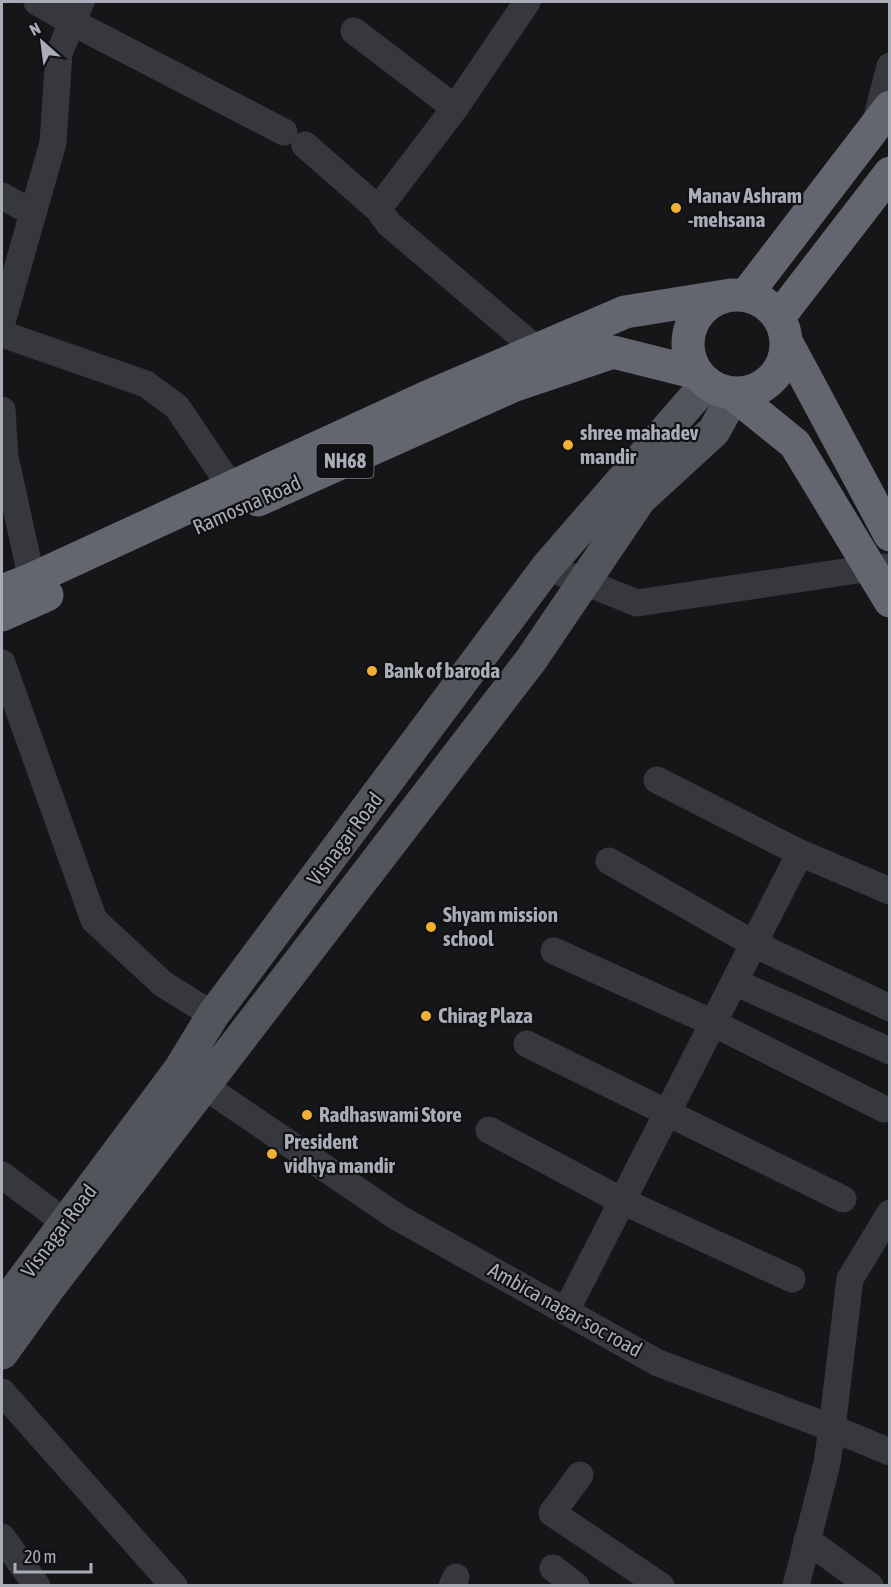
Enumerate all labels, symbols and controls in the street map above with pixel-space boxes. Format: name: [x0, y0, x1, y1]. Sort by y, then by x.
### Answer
north arrow: [12, 12, 72, 72]
text: N: [27, 19, 43, 39]
place label: Manav Ashram -mehsana: [688, 183, 802, 231]
marker: Manav Ashram -mehsana: [669, 201, 683, 215]
place label: shree mahadev mandir: [580, 420, 699, 468]
marker: shree mahadev mandir: [561, 438, 575, 452]
road number: NH68: [316, 444, 374, 478]
street label: Ramosna Road: [189, 470, 304, 539]
place label: Bank of baroda: [384, 658, 500, 682]
marker: Bank of baroda: [365, 664, 379, 678]
street label: Visnagar Road: [302, 787, 387, 890]
place label: Shyam mission school: [443, 902, 558, 950]
marker: Shyam mission school: [424, 920, 438, 934]
place label: Chirag Plaza: [438, 1003, 533, 1027]
marker: Chirag Plaza: [419, 1009, 433, 1023]
place label: Radhaswami Store: [319, 1102, 462, 1126]
marker: Radhaswami Store: [300, 1108, 314, 1122]
place label: President vidhya mandir: [284, 1129, 396, 1177]
marker: President vidhya mandir: [265, 1147, 279, 1161]
street label: Visnagar Road: [16, 1179, 101, 1282]
street label: Ambica nagar soc road: [485, 1257, 646, 1361]
scale bar: [15, 1536, 92, 1574]
text: 20 m: [24, 1546, 56, 1567]

